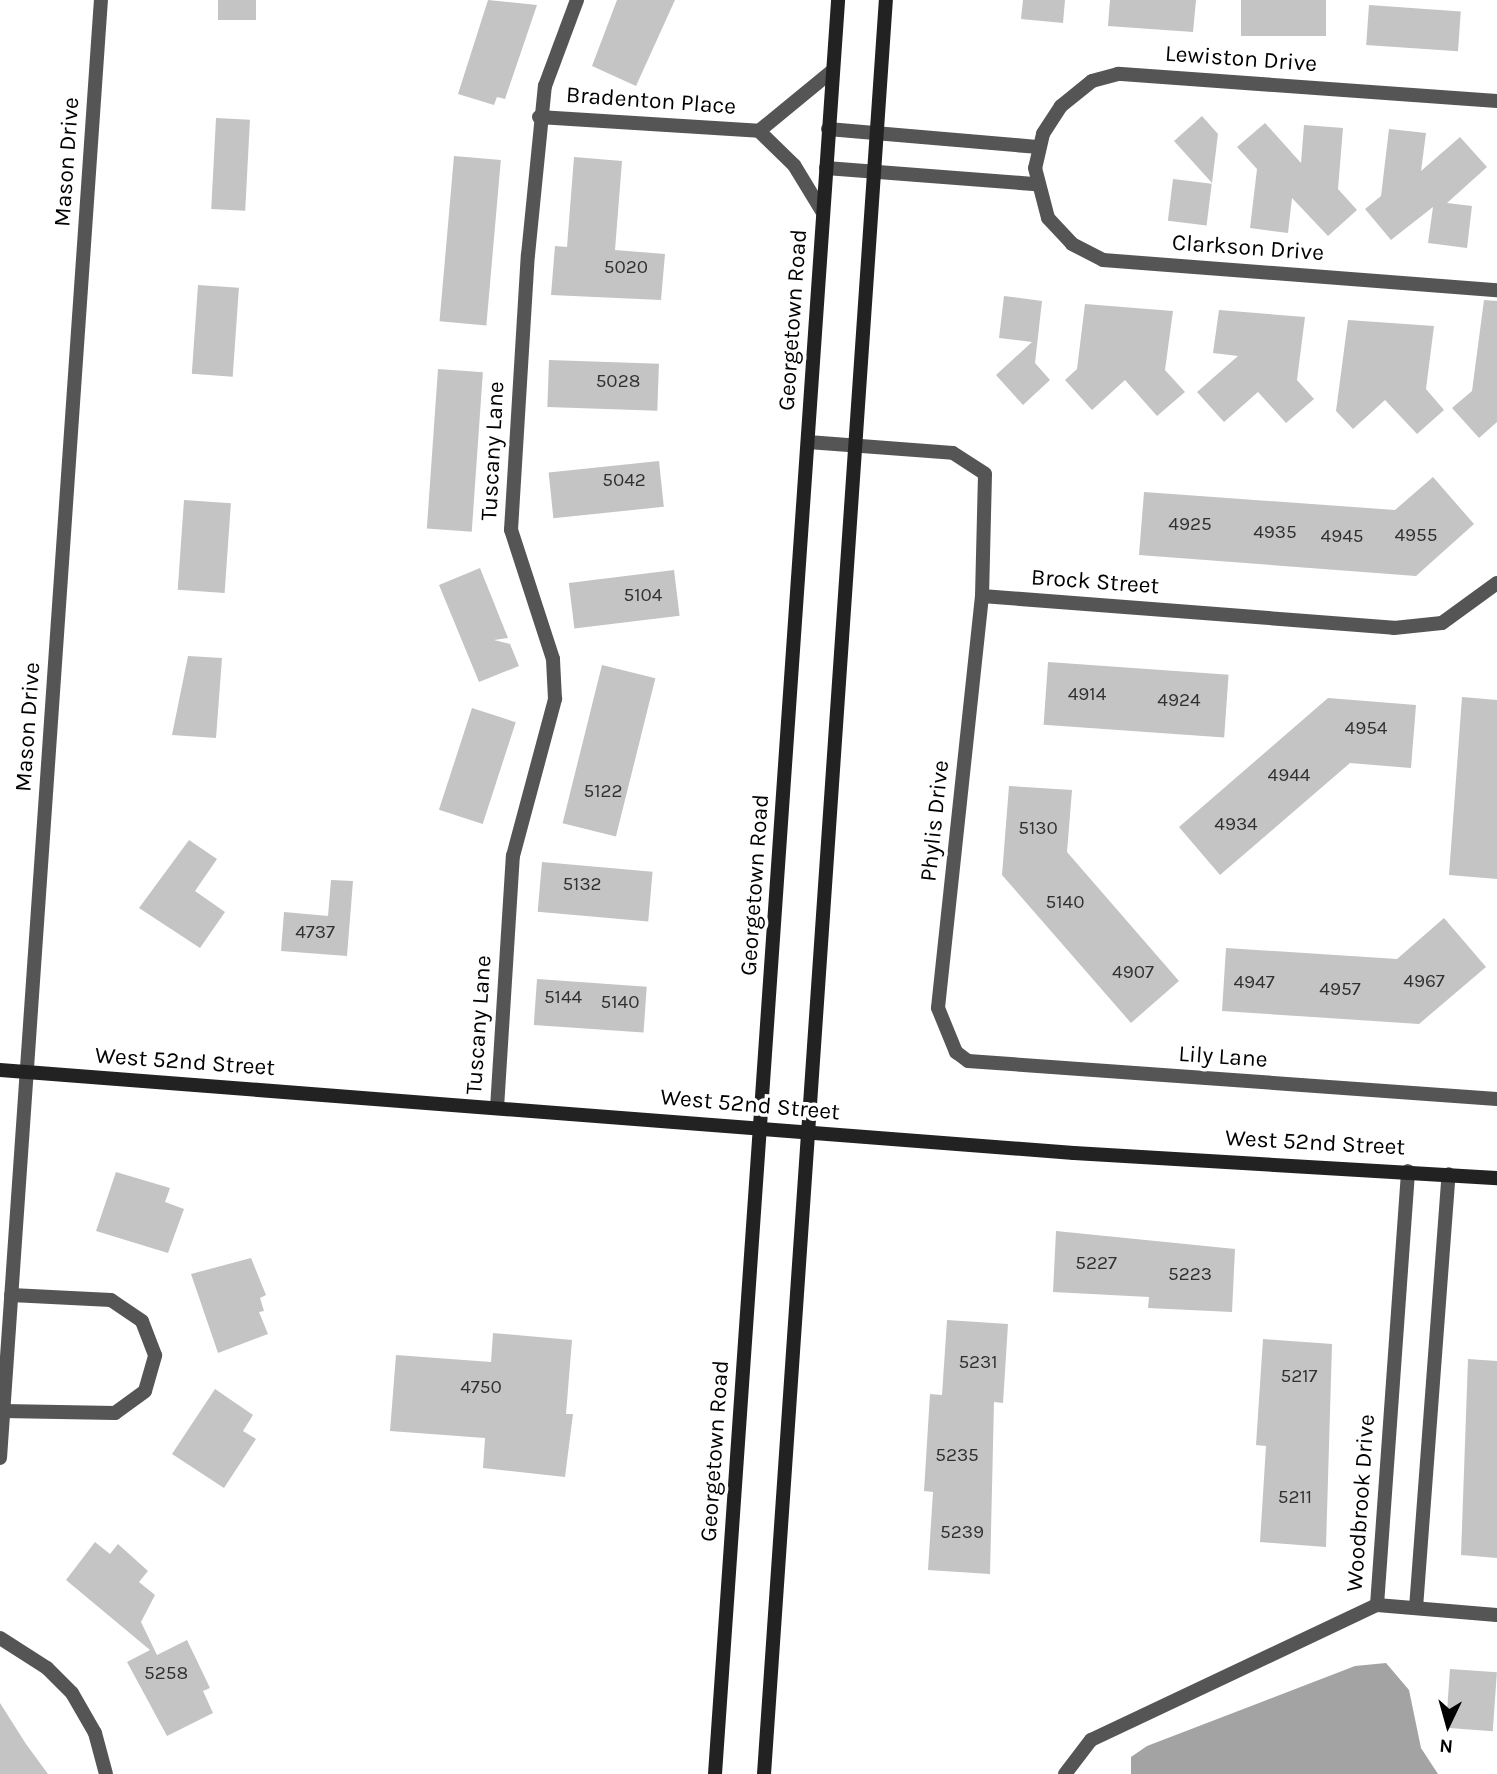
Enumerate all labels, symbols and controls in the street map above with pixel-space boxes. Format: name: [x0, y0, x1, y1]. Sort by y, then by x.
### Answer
street label: Lewiston Drive: [1164, 40, 1318, 78]
street label: Bradenton Place: [565, 81, 737, 121]
street label: Mason Drive: [49, 96, 85, 228]
street label: Georgetown Road: [773, 228, 813, 412]
street label: Clarkson Drive: [1171, 229, 1325, 267]
house number: 5020: [604, 257, 648, 279]
house number: 5028: [596, 371, 640, 393]
street label: Tuscany Lane: [476, 381, 510, 521]
house number: 5042: [602, 470, 646, 492]
house number: 4925: [1168, 514, 1212, 536]
house number: 4935: [1253, 522, 1297, 544]
house number: 4955: [1394, 525, 1438, 547]
house number: 4945: [1321, 526, 1363, 548]
street label: Brock Street: [1030, 564, 1160, 600]
house number: 5104: [624, 585, 662, 607]
street label: Mason Drive: [10, 661, 46, 793]
house number: 4914: [1068, 684, 1106, 706]
house number: 4924: [1157, 690, 1201, 712]
house number: 4954: [1345, 718, 1387, 740]
street label: Phylis Drive: [915, 759, 955, 883]
house number: 4944: [1268, 765, 1310, 787]
house number: 5122: [583, 781, 623, 803]
street label: Georgetown Road: [735, 793, 775, 977]
house number: 4934: [1214, 814, 1258, 836]
house number: 5130: [1018, 818, 1058, 840]
house number: 5132: [562, 874, 602, 896]
house number: 5140: [1046, 892, 1084, 914]
house number: 4737: [295, 922, 335, 944]
street label: Tuscany Lane: [460, 954, 498, 1096]
house number: 4907: [1112, 962, 1154, 984]
house number: 4967: [1403, 971, 1445, 993]
house number: 4947: [1233, 972, 1275, 994]
house number: 4957: [1319, 979, 1361, 1001]
house number: 5144: [544, 987, 582, 1009]
house number: 5140: [601, 992, 639, 1014]
street label: Lily Lane: [1177, 1040, 1269, 1074]
street label: West 52nd Street: [94, 1042, 276, 1082]
street label: West 52nd Street: [659, 1083, 841, 1127]
street label: West 52nd Street: [1224, 1125, 1406, 1161]
house number: 5227: [1075, 1253, 1117, 1275]
house number: 5223: [1168, 1264, 1212, 1286]
house number: 5231: [958, 1352, 998, 1374]
street label: Georgetown Road: [695, 1359, 735, 1543]
house number: 5217: [1281, 1366, 1317, 1388]
house number: 4750: [460, 1377, 502, 1399]
street label: Woodbrook Drive: [1341, 1413, 1381, 1593]
house number: 5235: [935, 1445, 979, 1467]
house number: 5211: [1278, 1487, 1312, 1509]
house number: 5239: [940, 1522, 984, 1544]
house number: 5258: [144, 1663, 188, 1685]
north arrow: [1413, 1690, 1483, 1760]
text: N: [1438, 1734, 1454, 1757]

